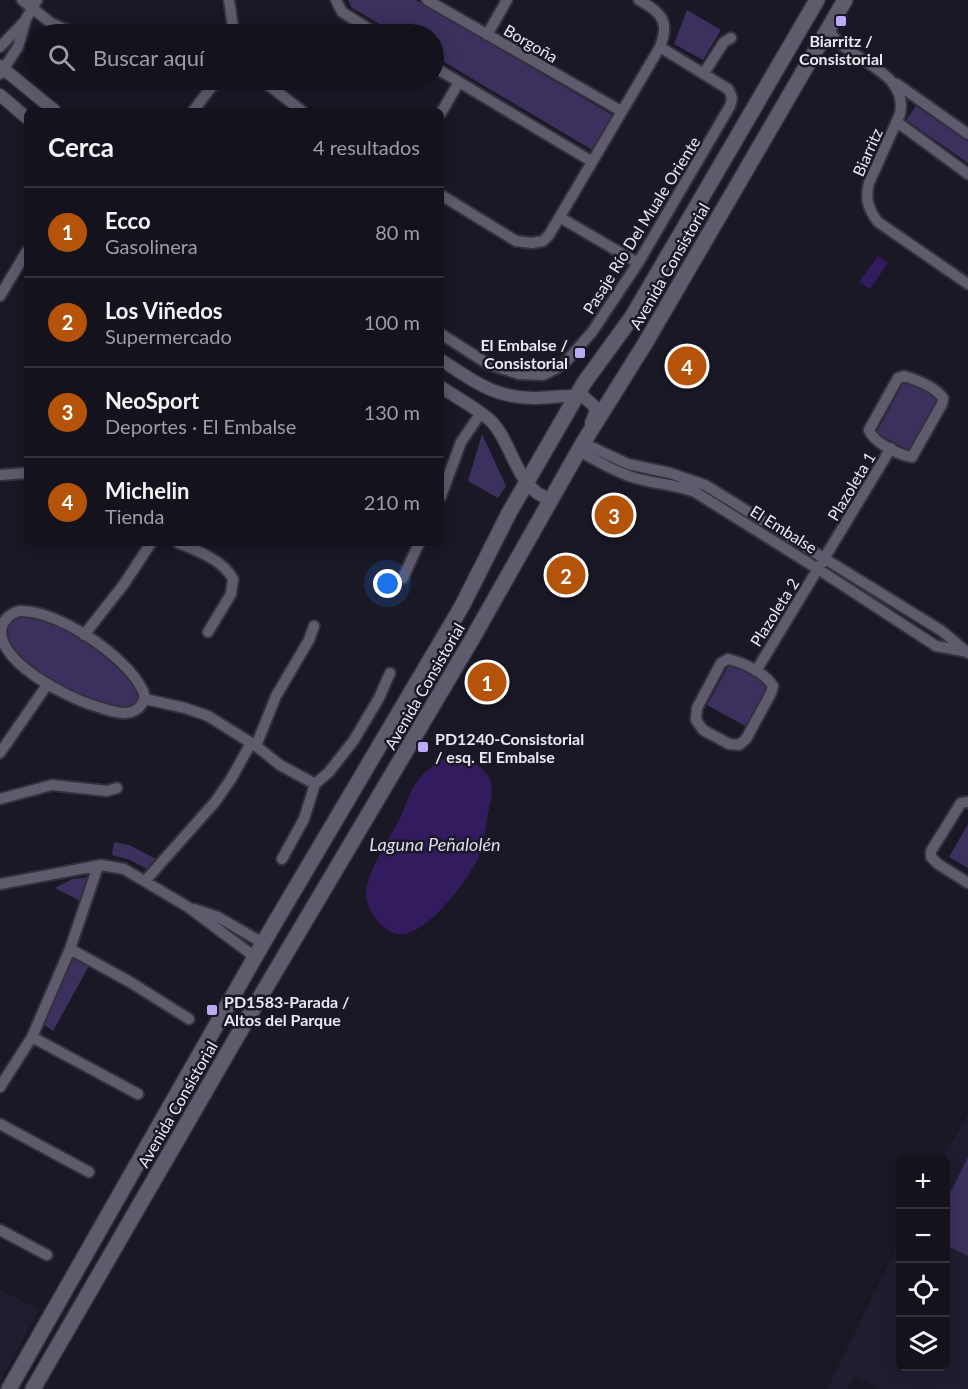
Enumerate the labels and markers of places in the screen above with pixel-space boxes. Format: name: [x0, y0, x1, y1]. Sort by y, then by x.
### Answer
marker: Biarritz / Consistorial: [834, 14, 848, 28]
place label: Biarritz / Consistorial: [799, 31, 883, 68]
place label: El Embalse / Consistorial: [480, 335, 568, 372]
pin: 4: [668, 344, 706, 388]
marker: El Embalse / Consistorial: [573, 346, 587, 360]
pin: 3: [594, 492, 634, 538]
pin: 2: [546, 552, 586, 598]
pin: 1: [468, 660, 506, 704]
place label: PD1240-Consistorial / esq. El Embalse: [435, 729, 584, 766]
marker: PD1240-Consistorial / esq. El Embalse: [416, 740, 430, 754]
place label: PD1583-Parada / Altos del Parque: [223, 992, 349, 1029]
marker: PD1583-Parada / Altos del Parque: [205, 1003, 219, 1017]

